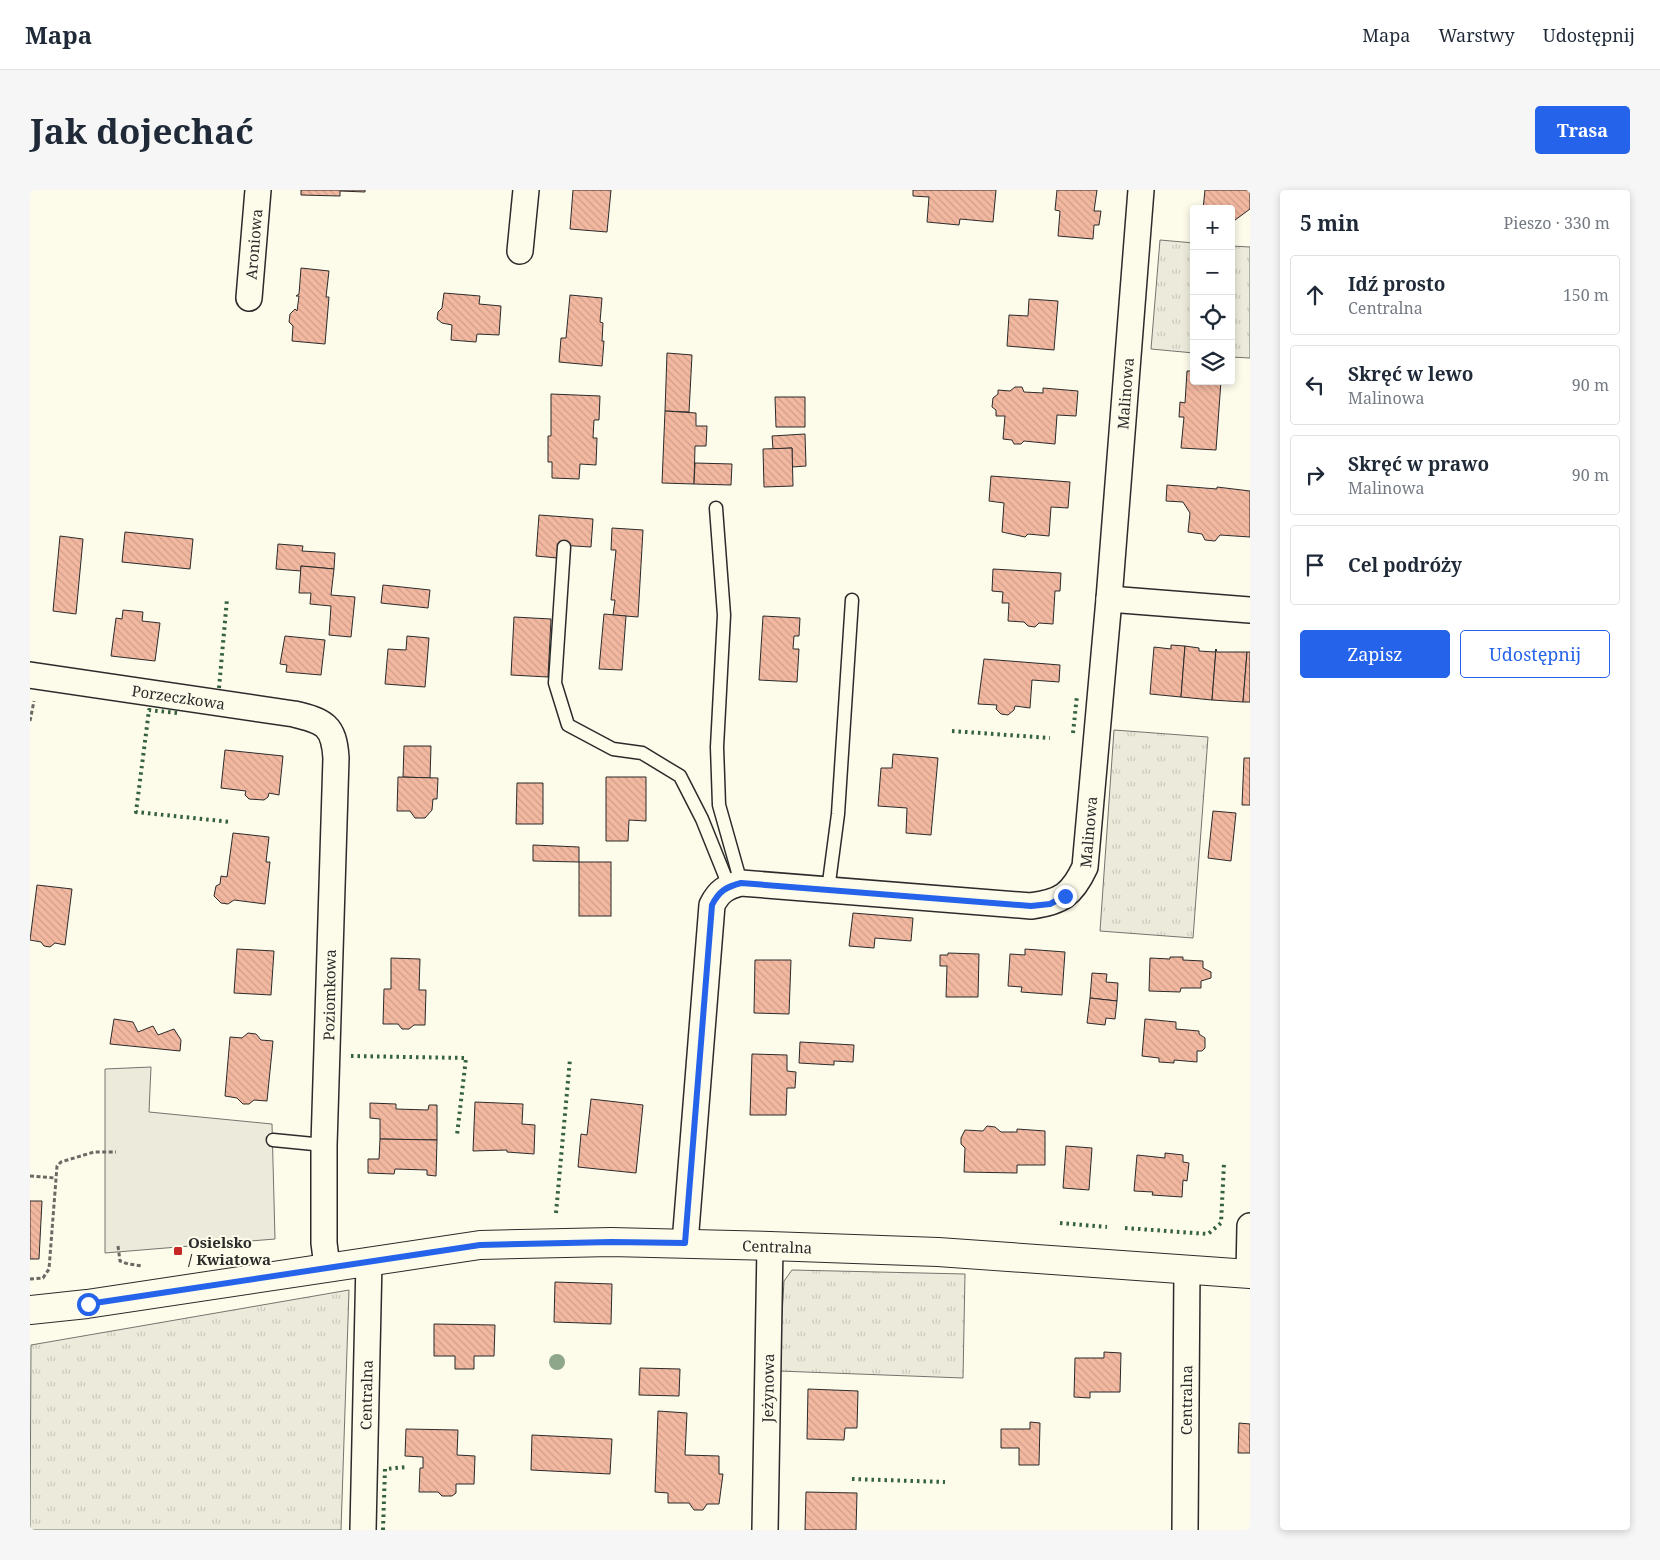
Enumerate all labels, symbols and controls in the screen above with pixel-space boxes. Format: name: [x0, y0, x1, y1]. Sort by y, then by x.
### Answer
text: Mapa: [25, 18, 92, 51]
text: Mapa: [1362, 23, 1410, 47]
text: Warstwy: [1438, 23, 1515, 47]
text: Udostępnij: [1543, 23, 1635, 47]
button: Trasa: [1535, 106, 1630, 154]
text: Jak dojechać: [30, 107, 254, 154]
map controls: [1190, 205, 1235, 385]
button: +: [1190, 205, 1235, 250]
street label: Aroniowa: [241, 208, 266, 280]
text: 5 min: [1300, 209, 1359, 237]
text: Pieszo · 330 m: [1504, 212, 1610, 234]
button: −: [1190, 250, 1235, 295]
text: Idź prosto: [1348, 271, 1445, 297]
icon: ahead: [1301, 281, 1329, 309]
text: 150 m: [1563, 284, 1609, 306]
button: locate: [1190, 295, 1235, 340]
text: Centralna: [1348, 297, 1423, 319]
button: layers: [1190, 340, 1235, 385]
street label: Malinowa: [1112, 357, 1138, 430]
text: Skręć w lewo: [1348, 361, 1474, 387]
icon: left: [1301, 371, 1329, 399]
text: 90 m: [1572, 374, 1609, 396]
text: Malinowa: [1348, 387, 1424, 409]
text: Skręć w prawo: [1348, 451, 1489, 477]
icon: right: [1301, 461, 1329, 489]
text: 90 m: [1572, 464, 1609, 486]
text: Malinowa: [1348, 477, 1424, 499]
icon: arrive: [1301, 551, 1329, 579]
text: Cel podróży: [1348, 552, 1462, 578]
button: Zapisz: [1300, 630, 1450, 678]
button: Udostępnij: [1460, 630, 1610, 678]
street label: Porzeczkowa: [130, 680, 226, 714]
street label: Malinowa: [1075, 795, 1101, 869]
route end: [1054, 885, 1077, 908]
street label: Poziomkowa: [318, 949, 340, 1041]
place label: Osielsko / Kwiatowa: [188, 1232, 271, 1269]
street label: Centralna: [742, 1235, 813, 1258]
marker: Osielsko / Kwiatowa: [172, 1245, 184, 1257]
route start: [77, 1293, 100, 1316]
street label: Jeżynowa: [757, 1353, 778, 1424]
street label: Centralna: [355, 1360, 377, 1430]
street label: Centralna: [1176, 1365, 1196, 1435]

